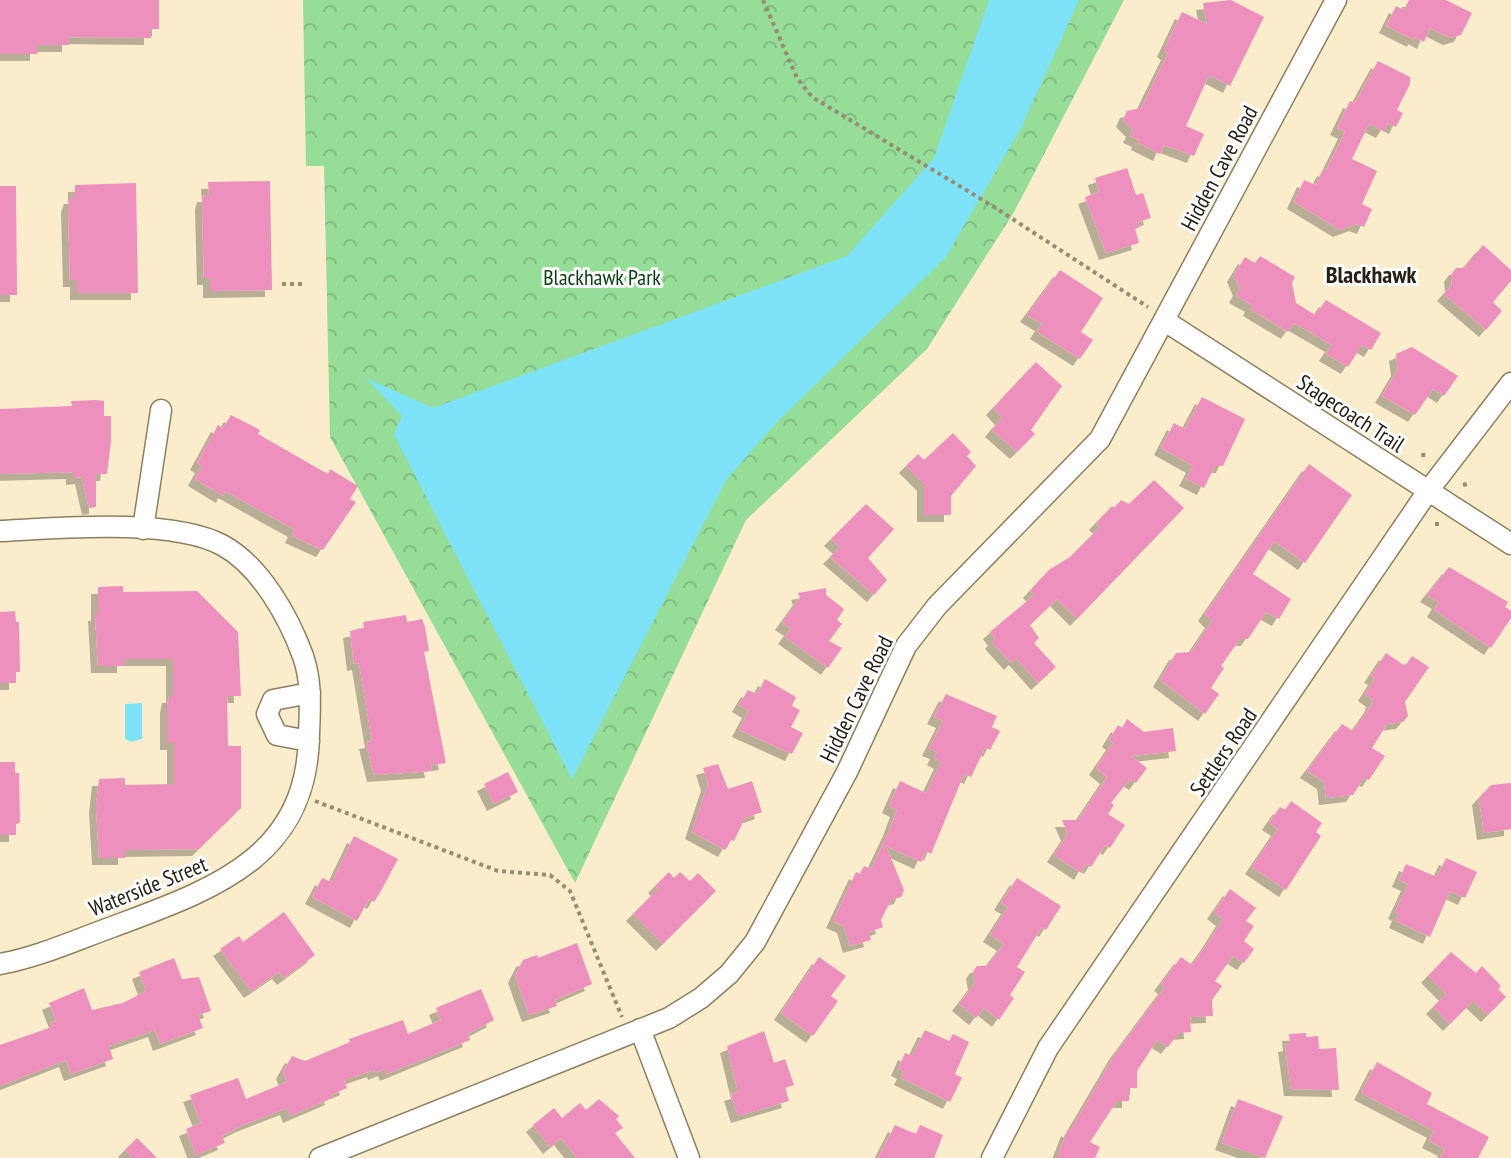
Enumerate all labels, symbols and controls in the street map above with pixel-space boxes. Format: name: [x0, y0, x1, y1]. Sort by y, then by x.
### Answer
street label: Hidden Cave Road: [1174, 101, 1264, 235]
district label: Blackhawk: [1326, 259, 1416, 290]
park label: Blackhawk Park: [543, 263, 661, 291]
street label: Stagecoach Trail: [1292, 368, 1411, 459]
street label: Hidden Cave Road: [813, 631, 899, 767]
street label: Settlers Road: [1183, 703, 1263, 801]
street label: Waterside Street: [85, 850, 211, 922]

